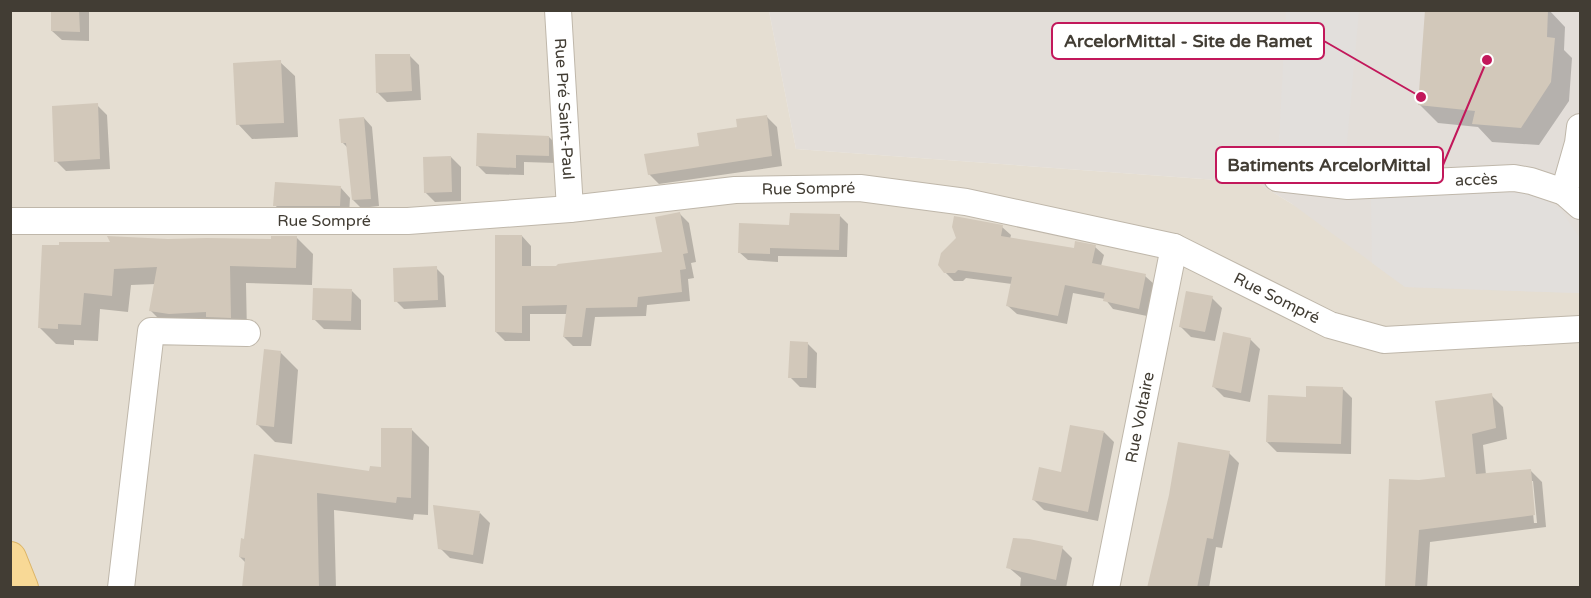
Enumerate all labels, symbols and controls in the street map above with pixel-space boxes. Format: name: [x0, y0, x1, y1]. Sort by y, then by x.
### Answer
callout: ArcelorMittal - Site de Ramet: [1052, 23, 1324, 59]
text: ArcelorMittal - Site de Ramet: [1064, 30, 1312, 52]
street label: Rue Pré Saint-Paul: [550, 37, 578, 180]
callout: Batiments ArcelorMittal: [1216, 147, 1443, 183]
text: Batiments ArcelorMittal: [1227, 154, 1431, 176]
street label: accès: [1455, 169, 1498, 191]
street label: Rue Sompré: [761, 178, 855, 200]
street label: Rue Sompré: [277, 211, 371, 231]
street label: Rue Sompré: [1230, 268, 1323, 328]
street label: Rue Voltaire: [1121, 370, 1159, 465]

